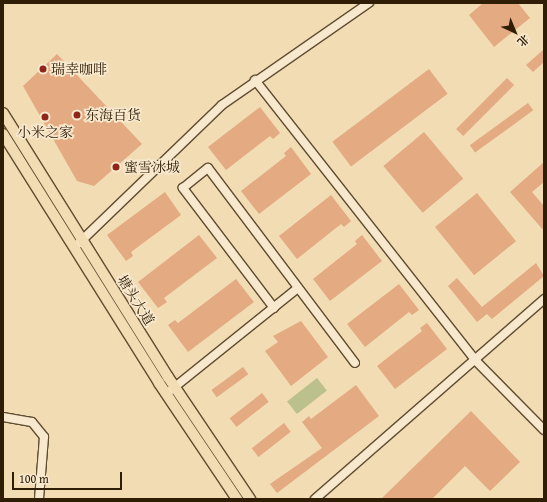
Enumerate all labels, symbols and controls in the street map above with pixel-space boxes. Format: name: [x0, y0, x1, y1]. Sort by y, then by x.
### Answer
north arrow: [495, 12, 535, 52]
text: 北: [514, 31, 533, 50]
place label: 瑞幸咖啡: [51, 61, 107, 77]
marker: 瑞幸咖啡: [38, 64, 48, 74]
place label: 东海百货: [85, 107, 141, 123]
marker: 东海百货: [72, 110, 82, 120]
marker: 小米之家: [40, 112, 50, 122]
place label: 小米之家: [17, 124, 73, 140]
place label: 蜜雪冰城: [124, 159, 180, 175]
marker: 蜜雪冰城: [111, 162, 121, 172]
street label: 塘头大道: [114, 272, 158, 328]
scale bar: [14, 464, 124, 490]
text: 100 m: [19, 470, 49, 487]

